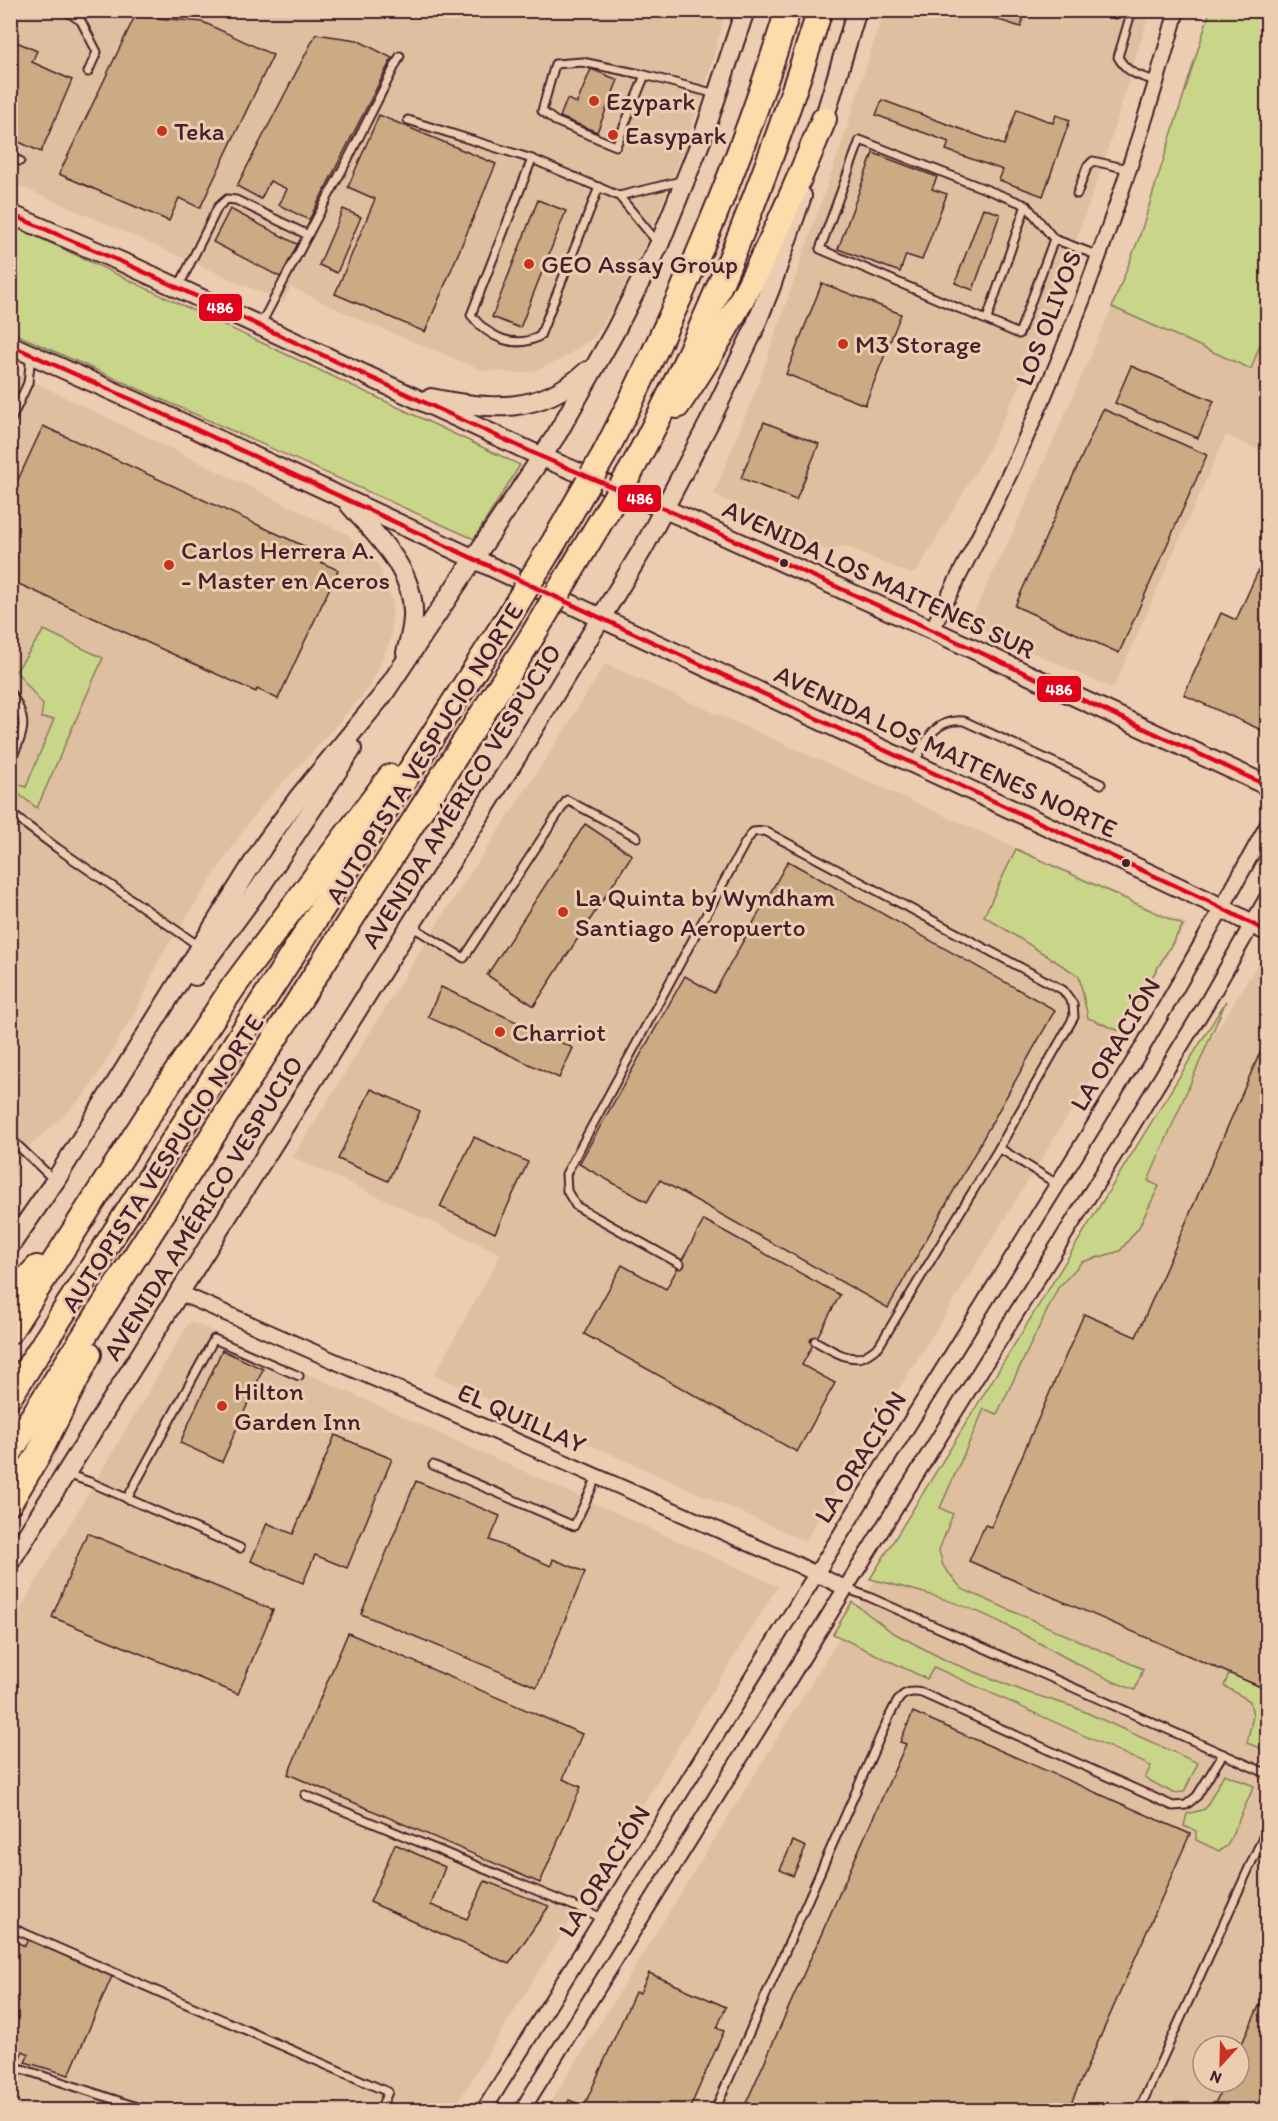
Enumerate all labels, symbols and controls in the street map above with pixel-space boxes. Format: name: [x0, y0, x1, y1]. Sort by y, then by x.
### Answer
place label: Ezypark: [606, 85, 696, 117]
marker: Ezypark: [587, 94, 601, 108]
place label: Teka: [174, 115, 225, 147]
place label: Easypark: [625, 119, 727, 151]
marker: Teka: [155, 124, 169, 138]
marker: Easypark: [606, 128, 620, 142]
street label: LOS OLIVOS: [1008, 246, 1088, 390]
place label: GEO Assay Group: [541, 248, 738, 280]
marker: GEO Assay Group: [522, 257, 536, 271]
line badge: 486: [198, 293, 243, 322]
text: 486: [207, 298, 234, 317]
place label: M3 Storage: [855, 328, 982, 360]
marker: M3 Storage: [836, 337, 850, 351]
line badge: 486: [617, 484, 662, 513]
text: 486: [627, 489, 654, 508]
street label: AVENIDA LOS MAITENES SUR: [718, 492, 1040, 666]
place label: Carlos Herrera A. - Master en Aceros: [181, 534, 390, 596]
unlabelled marker: [778, 557, 790, 569]
marker: Carlos Herrera A. - Master en Aceros: [162, 558, 176, 572]
street label: AUTOPISTA VESPUCIO NORTE: [318, 596, 530, 910]
street label: AVENIDA AMÉRICO VESPUCIO: [354, 638, 568, 954]
street label: AVENIDA LOS MAITENES NORTE: [769, 657, 1123, 845]
line badge: 486: [1036, 675, 1082, 703]
text: 486: [1046, 680, 1073, 699]
unlabelled marker: [1120, 857, 1132, 869]
place label: La Quinta by Wyndham Santiago Aeropuerto: [575, 881, 835, 943]
marker: La Quinta by Wyndham Santiago Aeropuerto: [556, 905, 570, 919]
street label: LA ORACIÓN: [1063, 971, 1167, 1117]
street label: AUTOPISTA VESPUCIO NORTE: [53, 1008, 271, 1318]
place label: Charriot: [512, 1016, 606, 1048]
marker: Charriot: [493, 1025, 507, 1039]
street label: AVENIDA AMÉRICO VESPUCIO: [96, 1050, 310, 1366]
place label: Hilton Garden Inn: [234, 1375, 361, 1437]
street label: EL QUILLAY: [453, 1376, 591, 1461]
street label: LA ORACIÓN: [807, 1385, 913, 1529]
marker: Hilton Garden Inn: [215, 1399, 229, 1413]
street label: LA ORACIÓN: [551, 1799, 657, 1943]
north arrow: [1191, 2034, 1251, 2094]
text: N: [1207, 2067, 1224, 2088]

